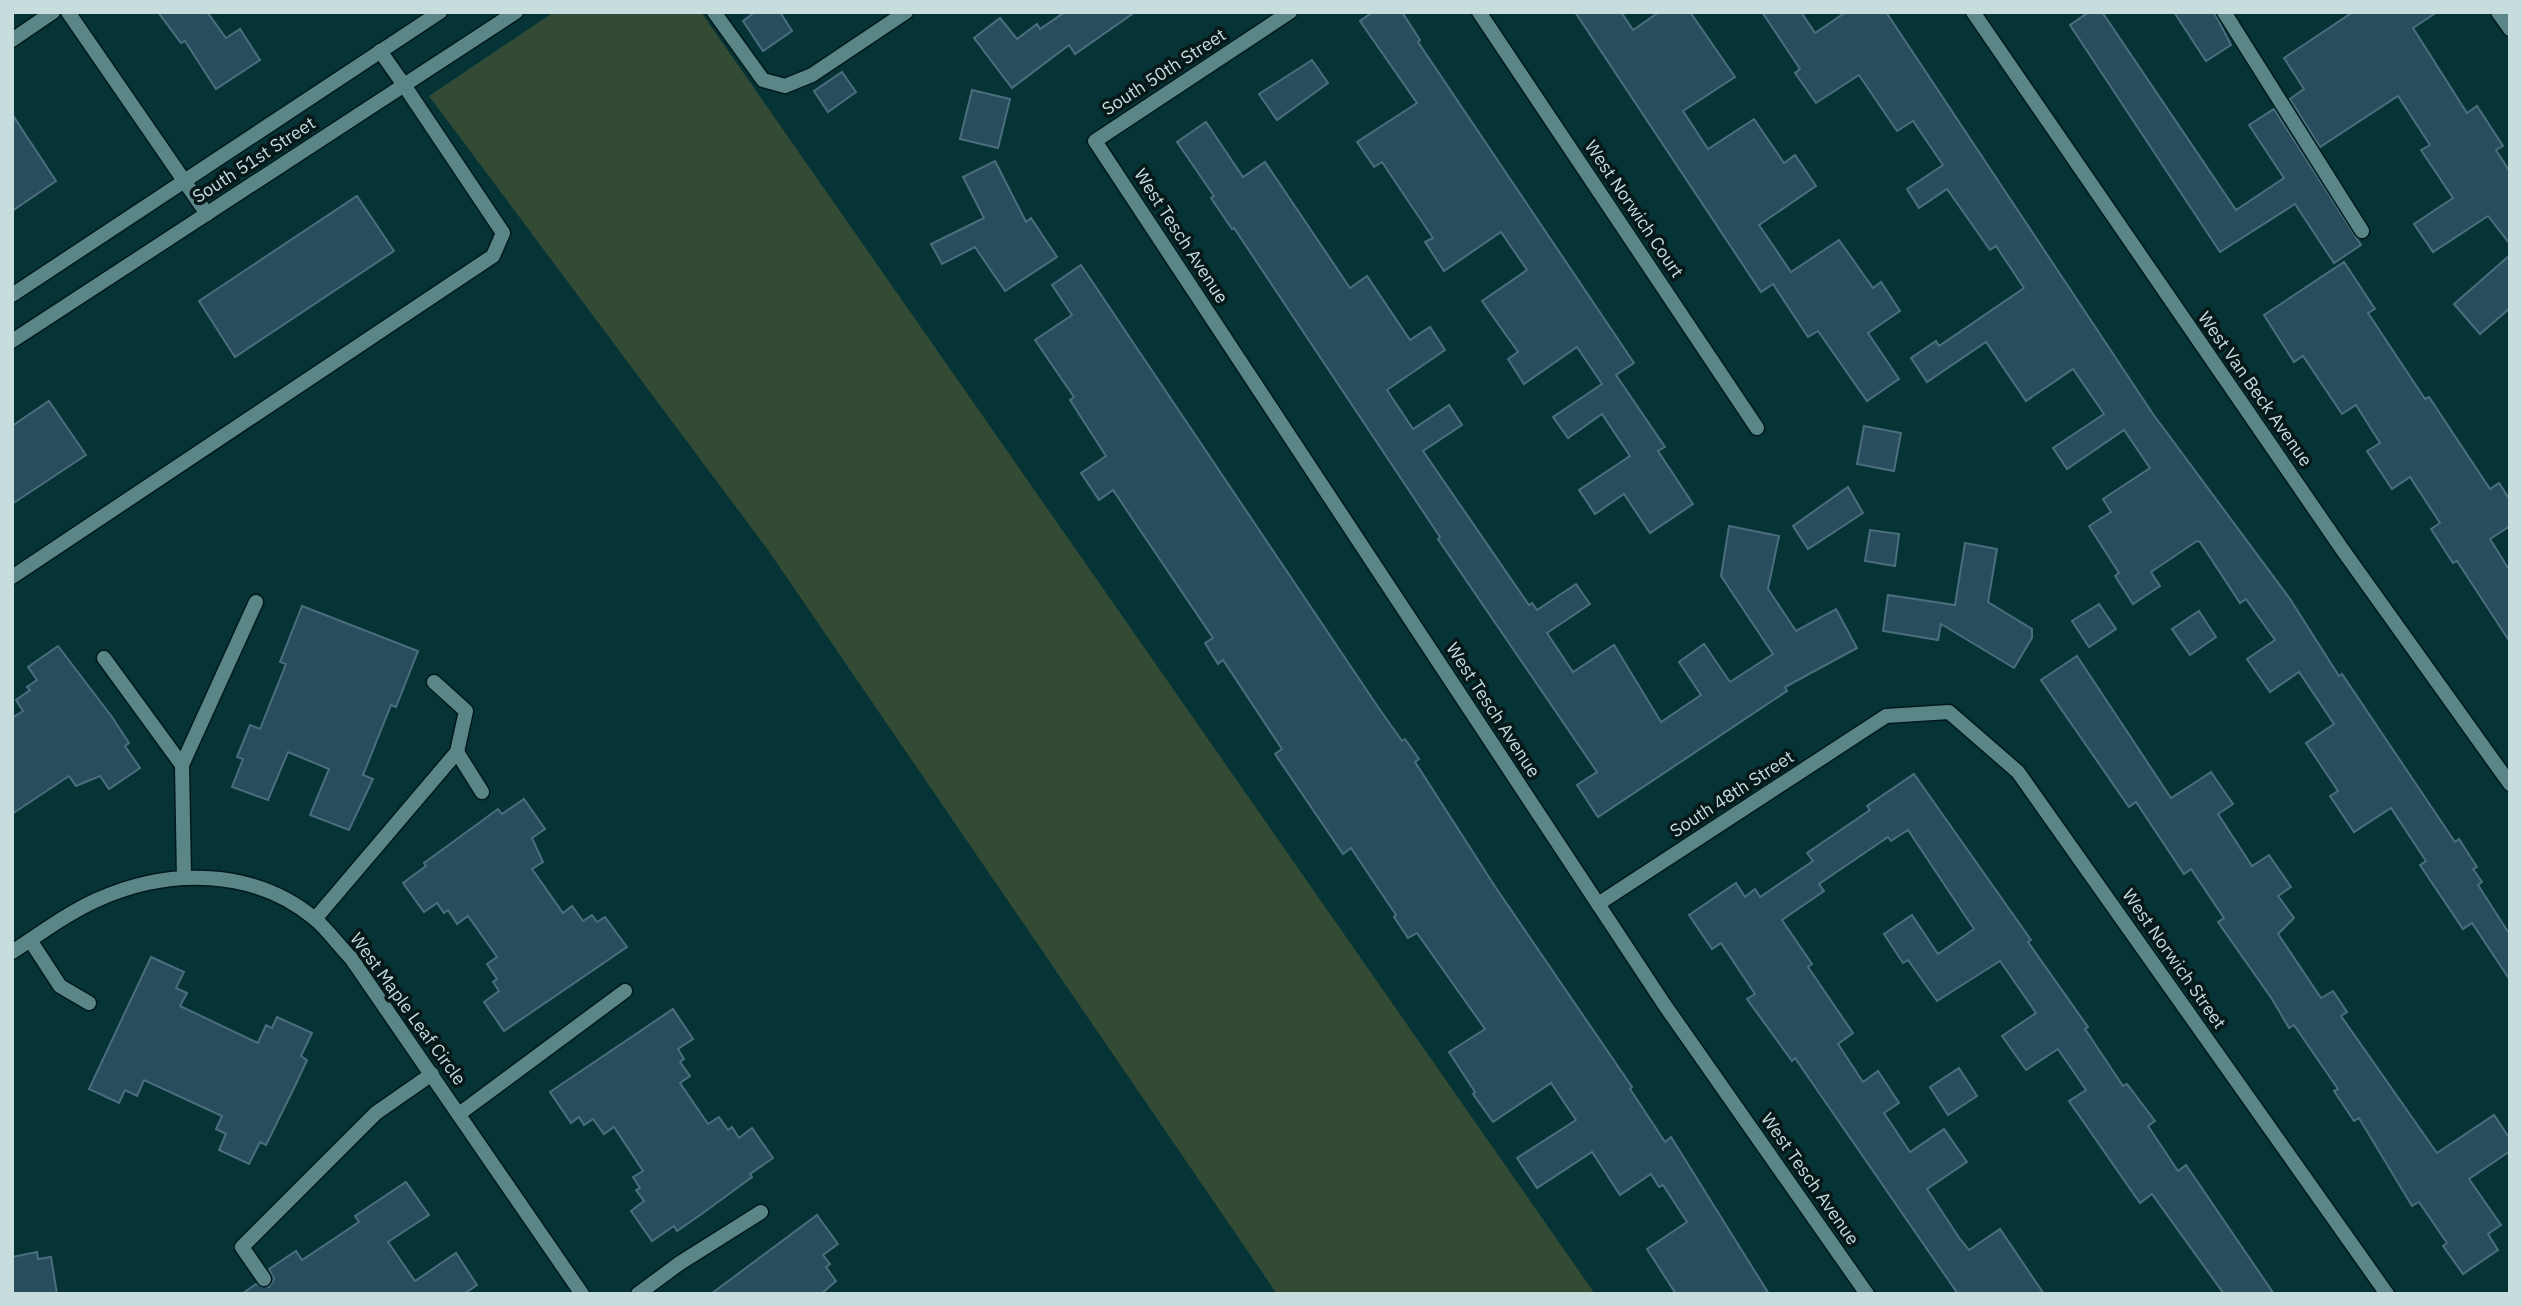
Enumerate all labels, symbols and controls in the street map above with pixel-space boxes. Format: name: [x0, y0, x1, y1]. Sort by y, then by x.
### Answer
street label: South 50th Street: [1097, 23, 1230, 120]
street label: South 51st Street: [188, 111, 319, 208]
street label: West Norwich Court: [1580, 136, 1689, 282]
street label: West Tesch Avenue: [1129, 164, 1234, 308]
street label: West Van Beck Avenue: [2193, 307, 2318, 471]
street label: West Tesch Avenue: [1441, 638, 1546, 782]
street label: South 48th Street: [1665, 745, 1798, 842]
street label: West Norwich Street: [2117, 884, 2231, 1033]
street label: West Maple Leaf Circle: [345, 928, 472, 1090]
street label: West Tesch Avenue: [1756, 1108, 1865, 1249]

